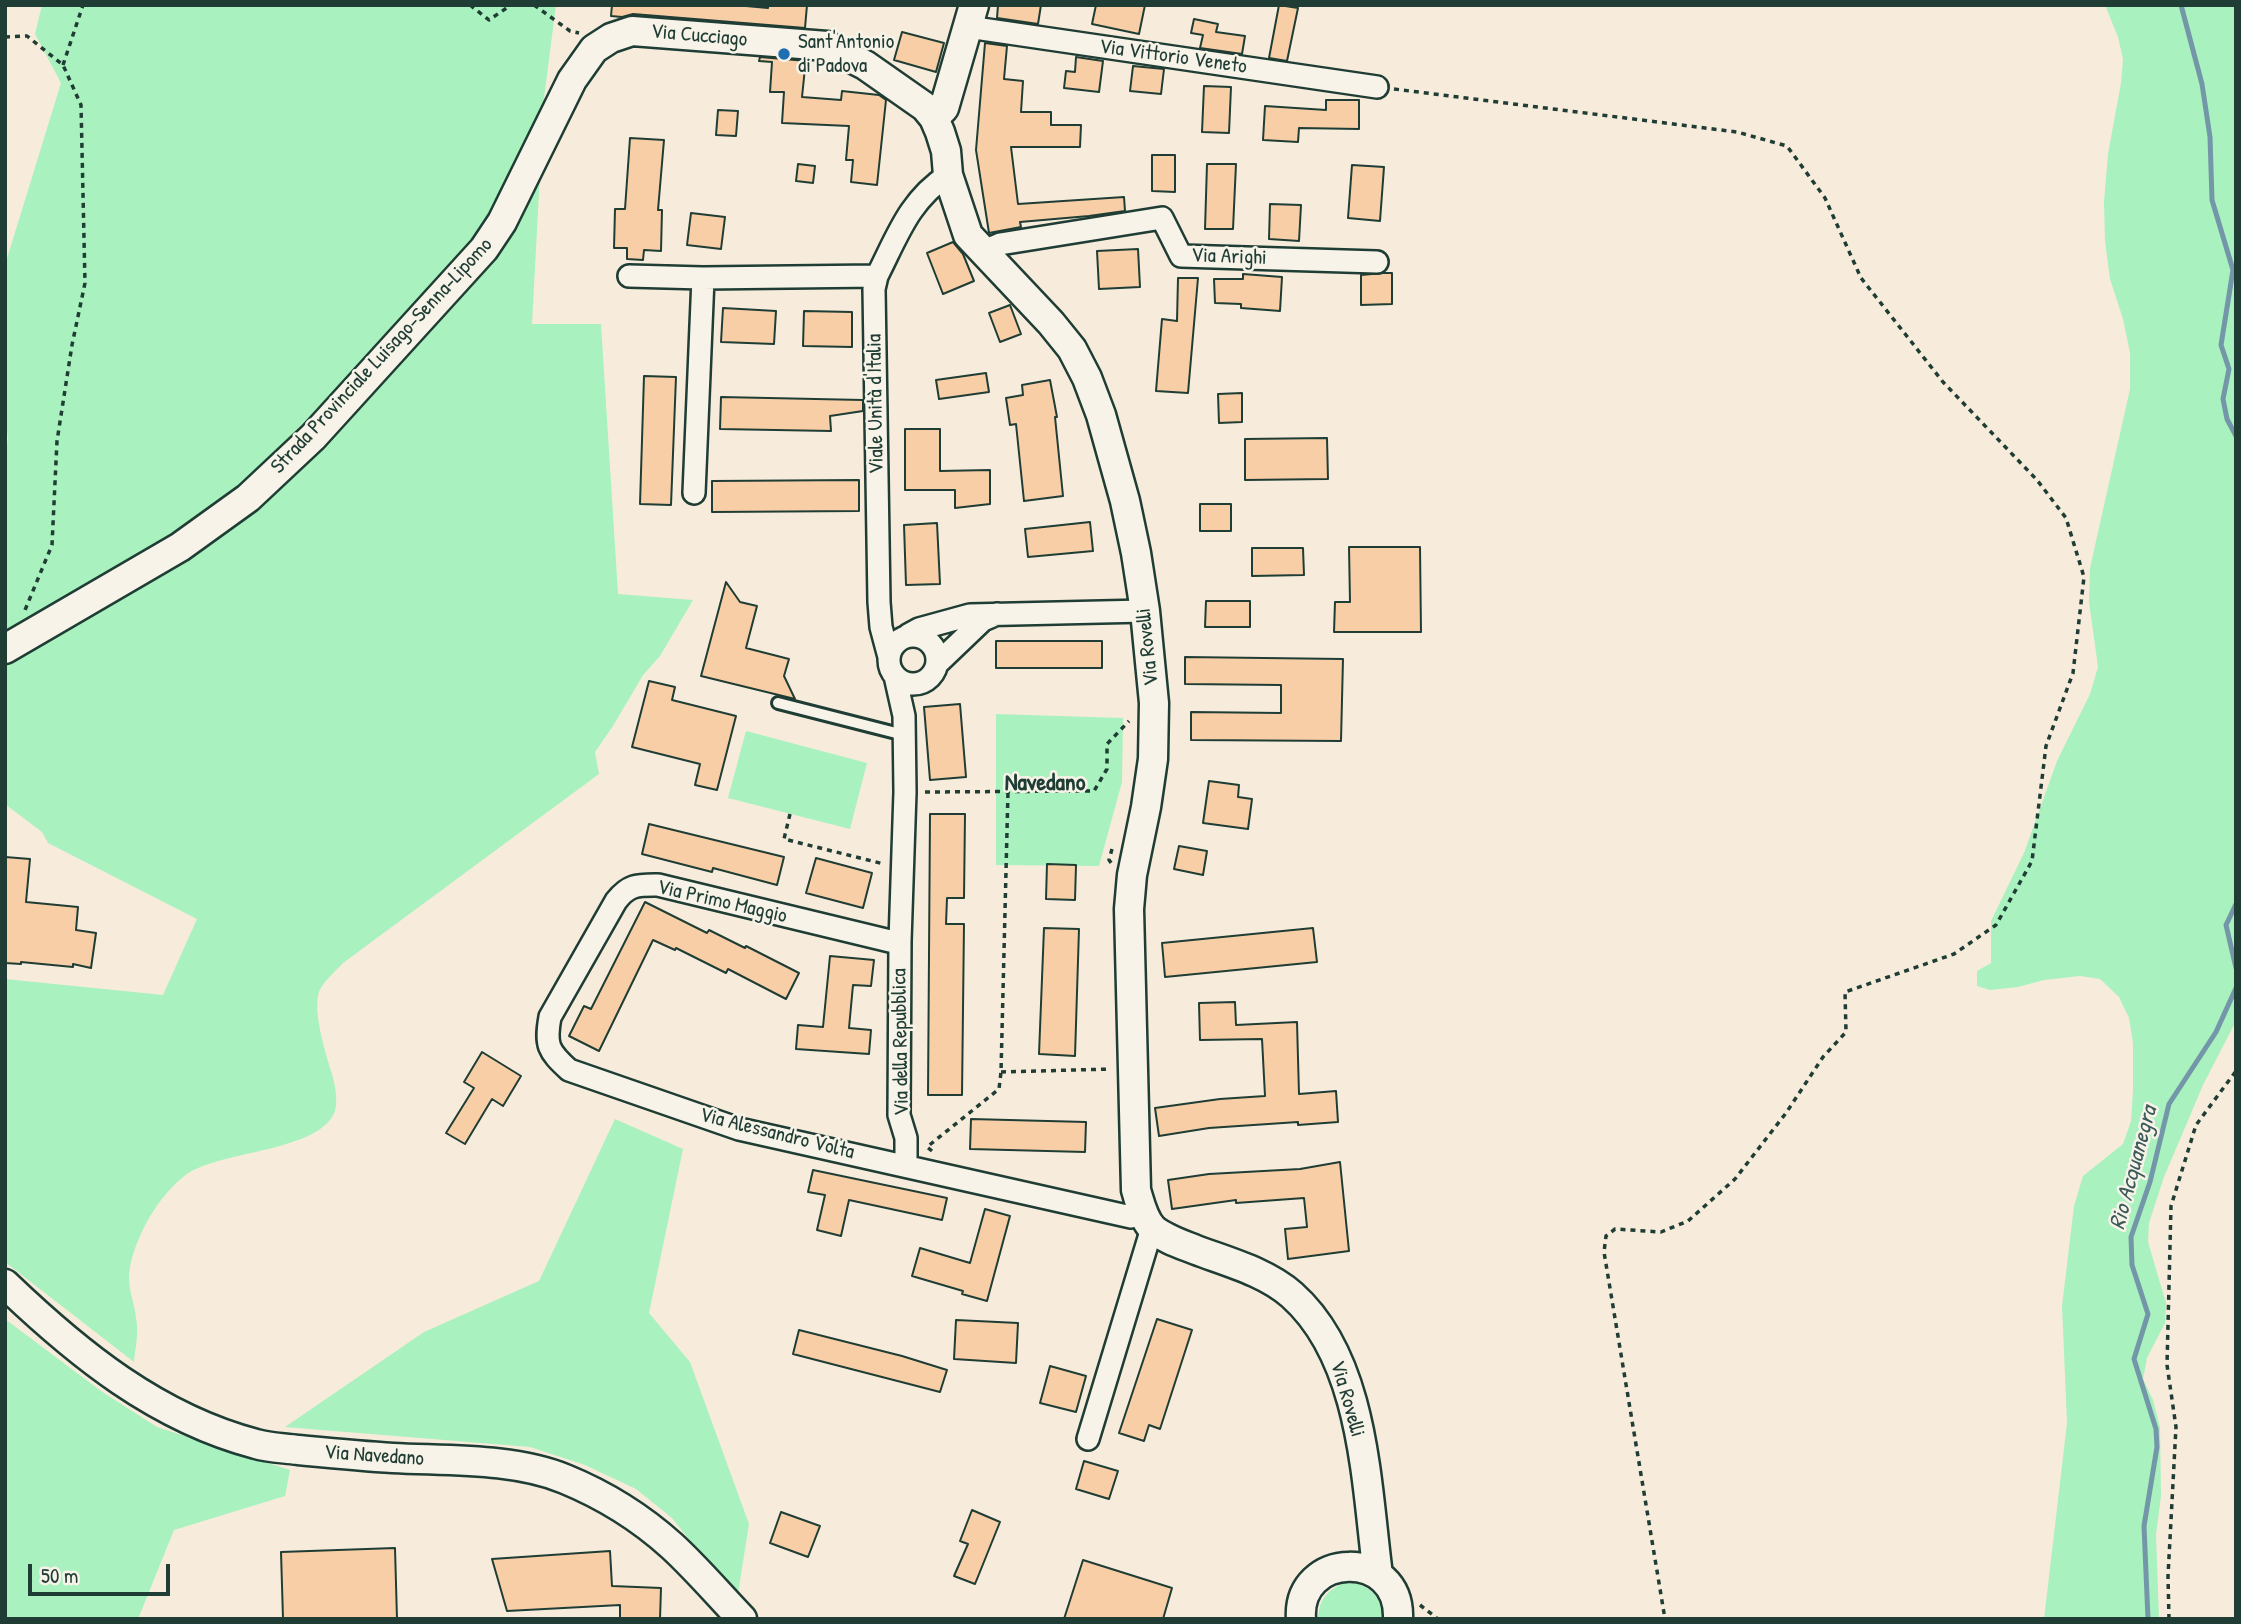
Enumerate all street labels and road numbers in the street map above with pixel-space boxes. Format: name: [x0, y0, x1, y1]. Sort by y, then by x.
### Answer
street label: Via Cucciago: [650, 19, 748, 53]
street label: Via Vittorio Veneto: [1098, 34, 1248, 80]
street label: Strada Provinciale Luisago-Senna-Lipomo: [266, 233, 498, 479]
street label: Via Arighi: [1191, 243, 1267, 271]
street label: Viale Unità d'Italia: [862, 334, 890, 474]
street label: Via Rovelli: [1131, 607, 1165, 687]
street label: Via Primo Maggio: [655, 875, 789, 929]
street label: Via della Repubblica: [887, 968, 915, 1116]
street label: Via Alessandro Volta: [697, 1103, 857, 1165]
street label: Via Rovelli: [1324, 1358, 1370, 1440]
street label: Via Navedano: [323, 1440, 425, 1472]

